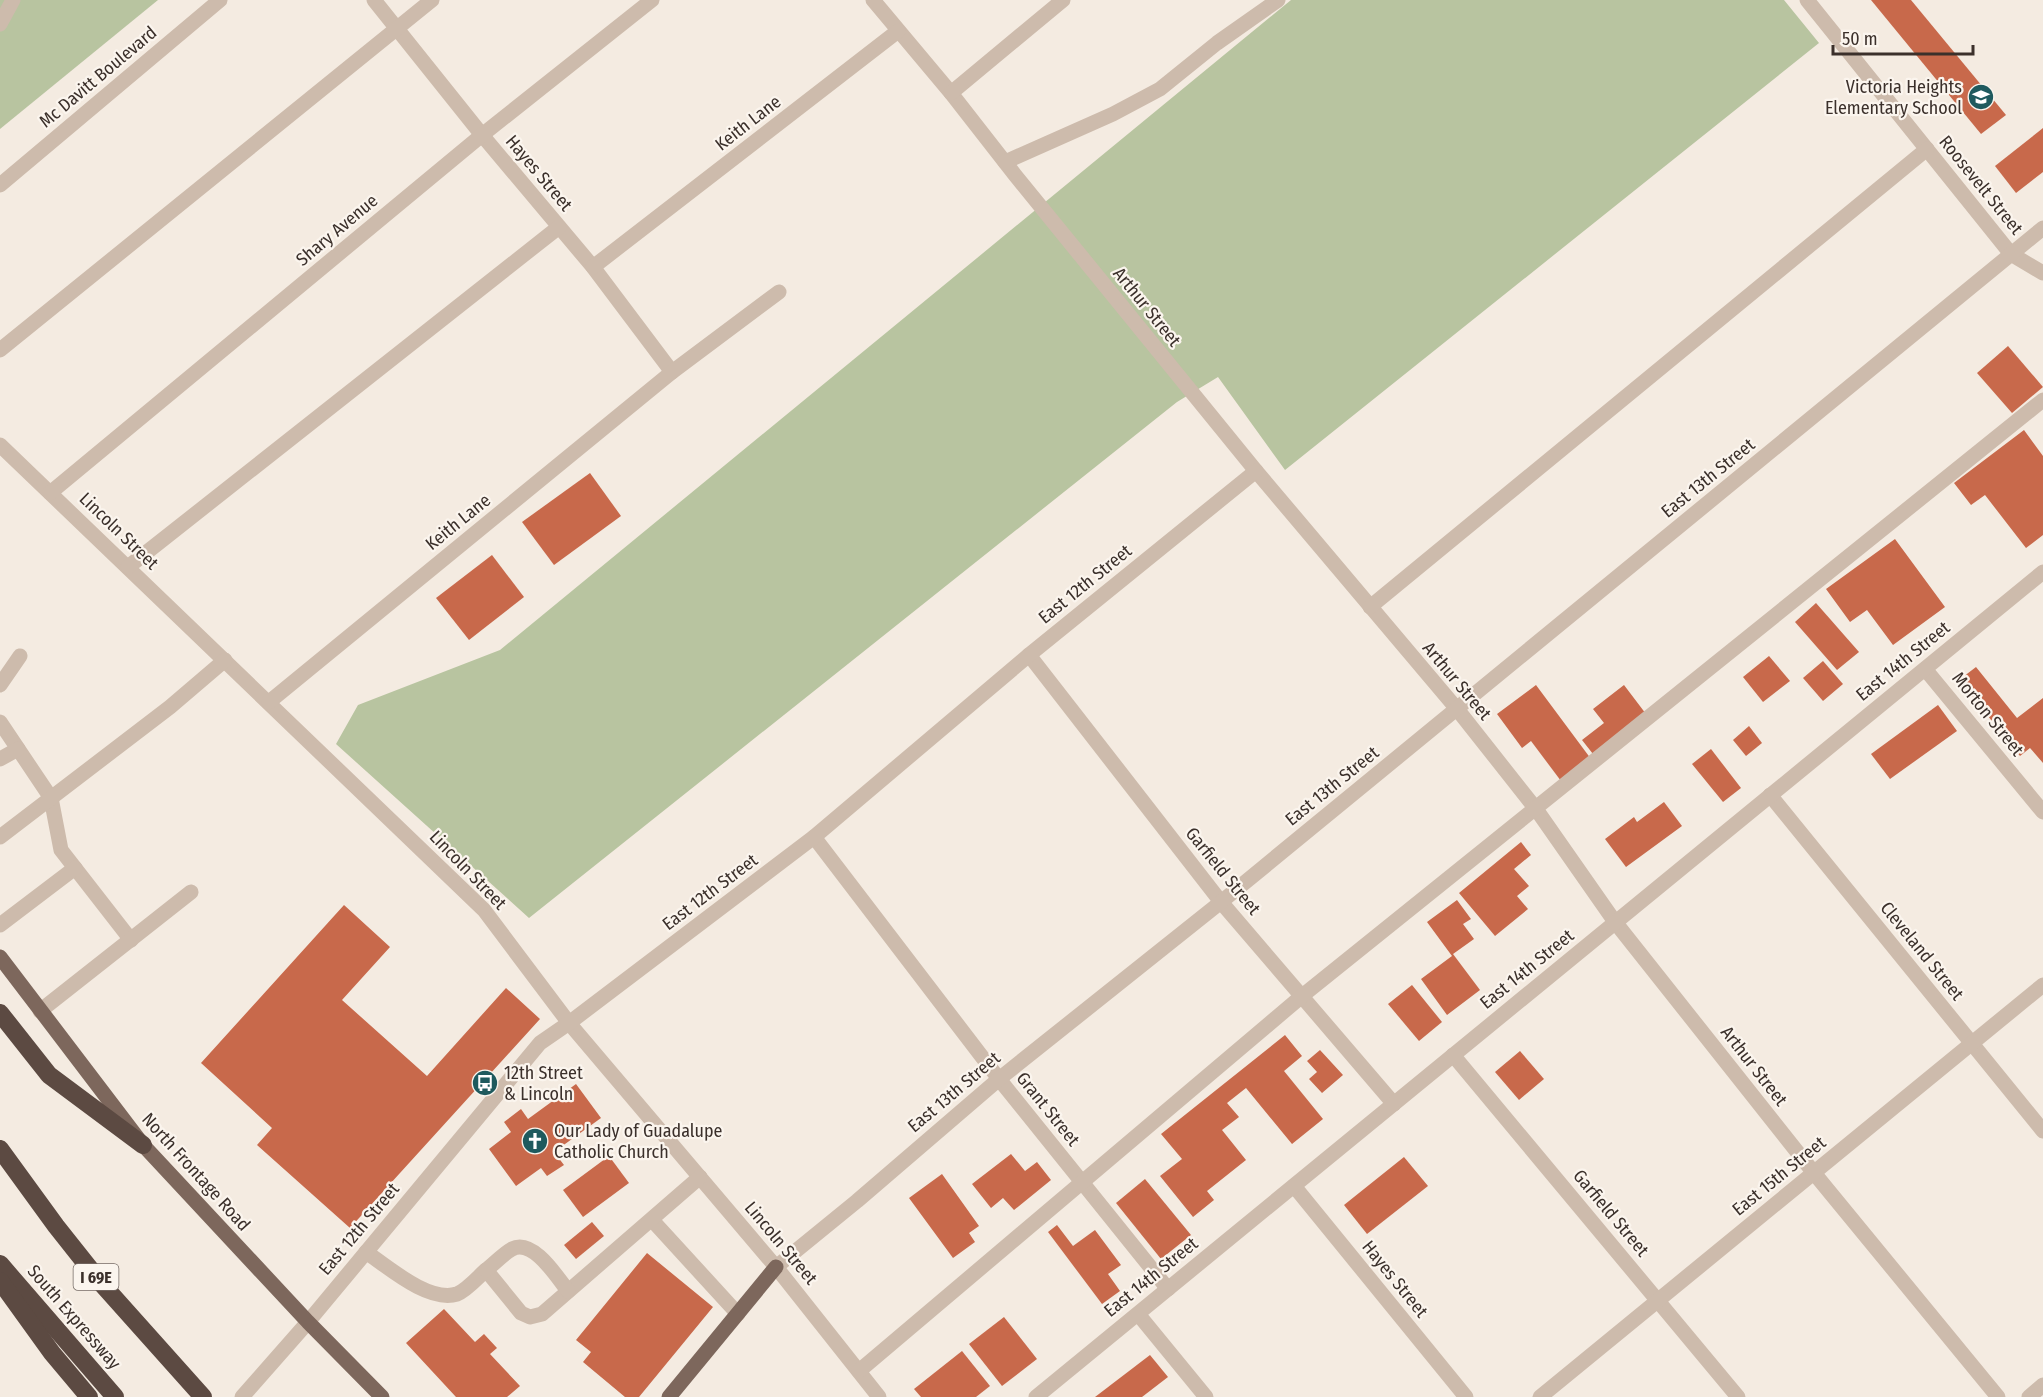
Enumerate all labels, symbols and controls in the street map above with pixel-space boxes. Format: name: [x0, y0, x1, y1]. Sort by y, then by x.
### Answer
scale bar: [1833, 18, 1972, 56]
street label: Mc Davitt Boulevard: [35, 22, 161, 132]
text: 50 m: [1842, 28, 1878, 50]
place label: Victoria Heights Elementary School: [1825, 76, 1962, 119]
school or university icon: Victoria Heights Elementary School: [1966, 82, 1996, 112]
street label: Keith Lane: [711, 90, 785, 155]
street label: Hayes Street: [501, 131, 577, 216]
street label: Roosevelt Street: [1934, 131, 2028, 239]
street label: Shary Avenue: [292, 189, 382, 271]
street label: Arthur Street: [1108, 263, 1186, 351]
street label: East 13th Street: [1657, 434, 1759, 522]
street label: Lincoln Street: [75, 488, 163, 574]
street label: Keith Lane: [421, 489, 495, 555]
street label: East 12th Street: [1034, 540, 1136, 628]
street label: East 14th Street: [1852, 616, 1954, 706]
street label: Arthur Street: [1418, 637, 1496, 725]
street label: Morton Street: [1947, 668, 2029, 760]
street label: East 13th Street: [1281, 742, 1383, 830]
street label: Garfield Street: [1181, 823, 1265, 919]
street label: Lincoln Street: [425, 826, 511, 914]
street label: East 12th Street: [658, 849, 762, 935]
street label: Cleveland Street: [1876, 897, 1968, 1005]
street label: East 14th Street: [1476, 924, 1578, 1014]
street label: Arthur Street: [1716, 1022, 1792, 1110]
street label: East 13th Street: [903, 1047, 1005, 1137]
place label: 12th Street & Lincoln: [504, 1062, 583, 1105]
bus stop icon: 12th Street & Lincoln: [470, 1068, 500, 1098]
street label: Grant Street: [1012, 1068, 1085, 1150]
street label: North Frontage Road: [137, 1108, 255, 1236]
place label: Our Lady of Guadalupe Catholic Church: [554, 1120, 723, 1163]
church icon: Our Lady of Guadalupe Catholic Church: [520, 1126, 550, 1156]
street label: East 15th Street: [1728, 1132, 1830, 1220]
street label: Garfield Street: [1568, 1165, 1654, 1261]
street label: East 12th Street: [314, 1178, 404, 1280]
street label: Lincoln Street: [740, 1197, 822, 1289]
street label: East 14th Street: [1100, 1232, 1202, 1322]
street label: Hayes Street: [1357, 1236, 1433, 1322]
street label: South Expressway: [23, 1260, 125, 1374]
road number: I 69E: [74, 1264, 118, 1290]

